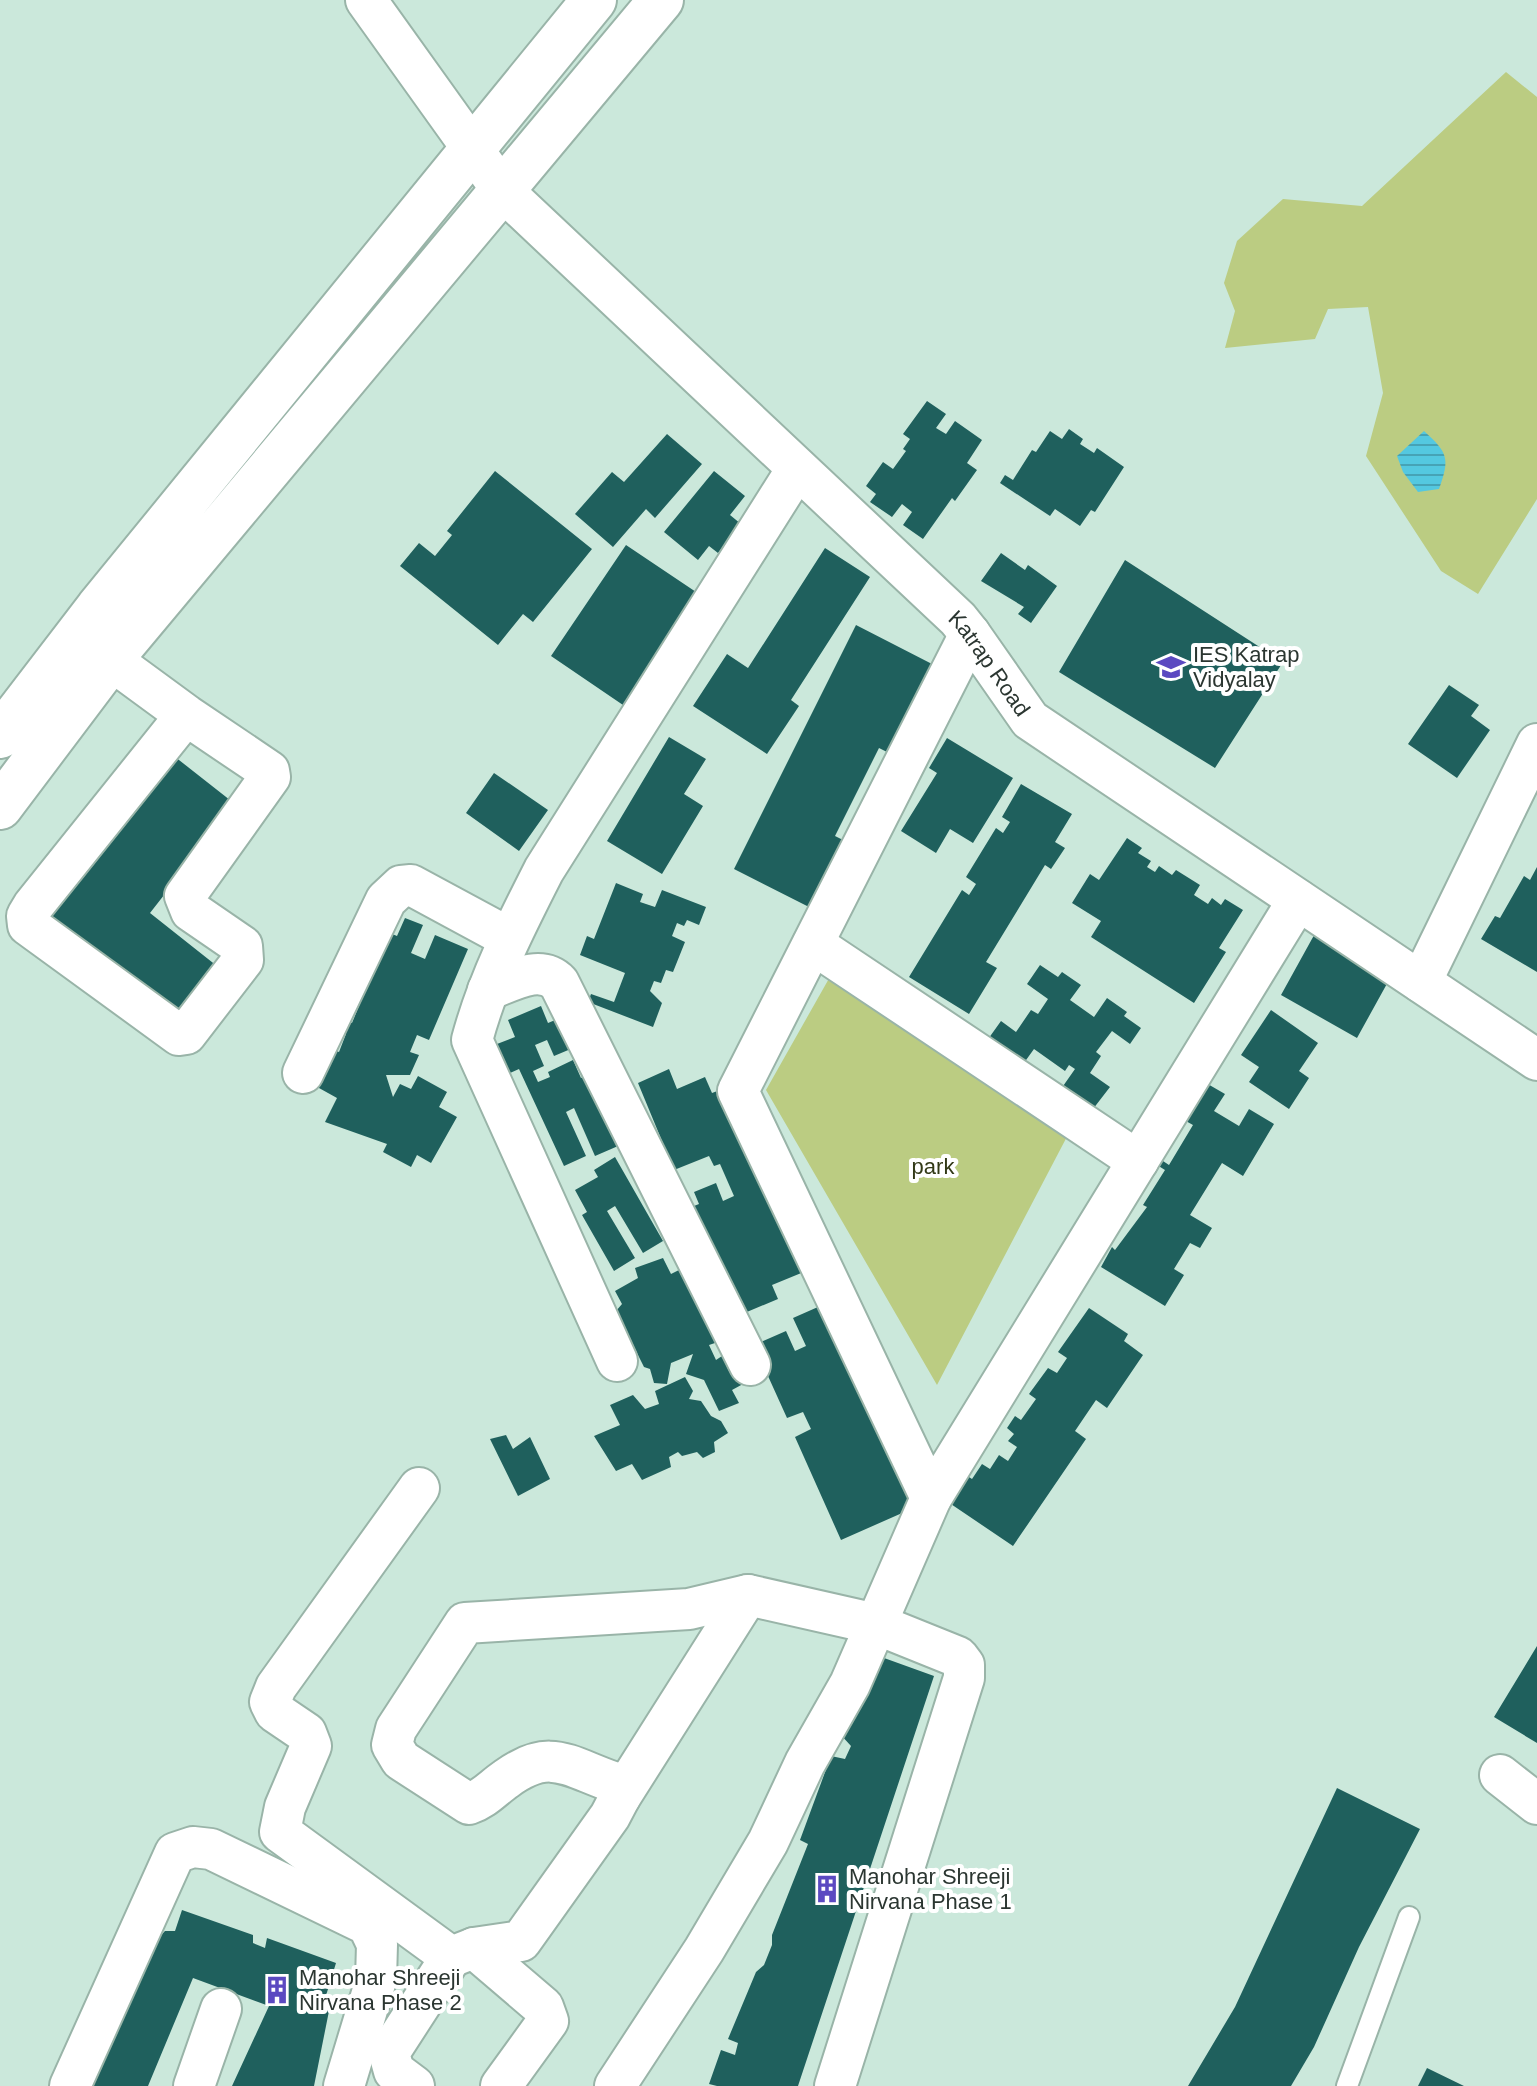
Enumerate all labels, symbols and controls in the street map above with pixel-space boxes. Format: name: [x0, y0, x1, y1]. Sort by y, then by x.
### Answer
street label: Katrap Road: [944, 605, 1035, 721]
place label: IES Katrap Vidyalay: [1193, 642, 1299, 692]
school or university icon: IES Katrap Vidyalay: [1156, 652, 1186, 682]
park label: park: [912, 1154, 955, 1179]
place label: Manohar Shreeji Nirvana Phase 1: [849, 1864, 1012, 1914]
building icon: Manohar Shreeji Nirvana Phase 1: [812, 1874, 842, 1904]
place label: Manohar Shreeji Nirvana Phase 2: [299, 1965, 462, 2015]
building icon: Manohar Shreeji Nirvana Phase 2: [262, 1975, 292, 2005]

